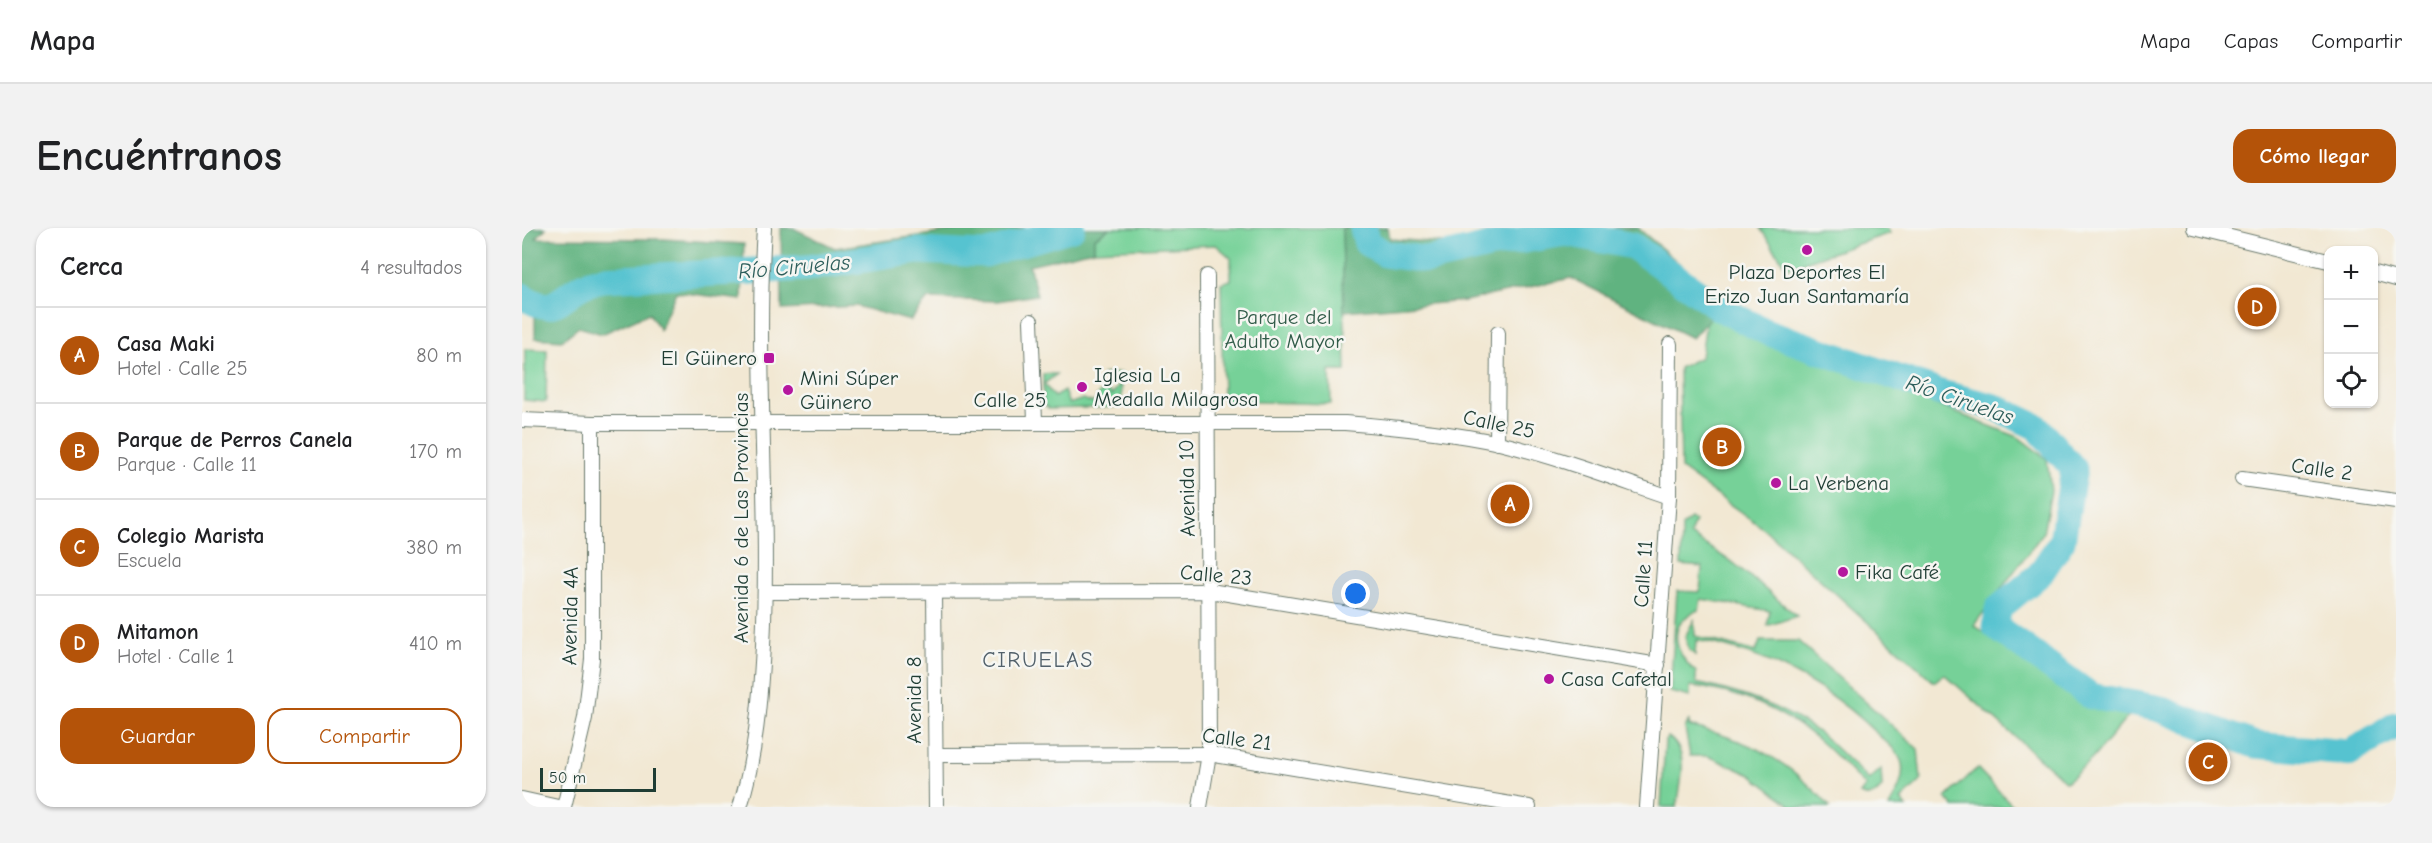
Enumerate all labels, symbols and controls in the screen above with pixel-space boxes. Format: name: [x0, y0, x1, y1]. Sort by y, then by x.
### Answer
text: Mapa: [30, 25, 96, 57]
text: Mapa: [2140, 29, 2191, 53]
text: Capas: [2224, 29, 2278, 53]
text: Compartir: [2311, 29, 2402, 53]
button: Cómo llegar: [2233, 129, 2396, 183]
text: Encuéntranos: [36, 132, 282, 181]
marker: Plaza Deportes El Erizo Juan Santamaría: [1800, 243, 1814, 257]
map controls: [2324, 246, 2378, 408]
button: +: [2324, 246, 2378, 300]
water label: Río Ciruelas: [737, 249, 852, 285]
text: Cerca: [60, 252, 124, 282]
text: 4 resultados: [360, 256, 462, 279]
place label: Plaza Deportes El Erizo Juan Santamaría: [1705, 260, 1909, 308]
pin: D: [2238, 284, 2276, 329]
button: −: [2324, 300, 2378, 354]
park label: Parque del Adulto Mayor: [1224, 305, 1344, 353]
text: Casa Maki: [117, 331, 215, 357]
text: A: [74, 344, 85, 367]
text: 80 m: [416, 344, 462, 367]
place label: El Güinero: [661, 346, 757, 370]
marker: El Güinero: [762, 351, 776, 365]
button: locate: [2324, 354, 2378, 408]
text: Hotel · Calle 25: [117, 357, 248, 380]
place label: Iglesia La Medalla Milagrosa: [1094, 363, 1259, 411]
place label: Mini Súper Güinero: [800, 366, 899, 414]
water label: Río Ciruelas: [1902, 369, 2018, 431]
marker: Iglesia La Medalla Milagrosa: [1075, 380, 1089, 394]
marker: Mini Súper Güinero: [781, 383, 795, 397]
street label: Calle 25: [974, 388, 1046, 412]
street label: Avenida 6 de Las Provincias: [729, 393, 753, 643]
street label: Calle 25: [1461, 405, 1537, 443]
pin: B: [1702, 424, 1742, 470]
text: Parque de Perros Canela: [117, 427, 353, 453]
street label: Avenida 10: [1174, 439, 1200, 537]
text: B: [73, 440, 86, 463]
text: 170 m: [409, 440, 462, 463]
text: Parque · Calle 11: [117, 453, 257, 476]
street label: Calle 2: [2290, 453, 2354, 485]
place label: La Verbena: [1788, 471, 1889, 495]
marker: La Verbena: [1769, 476, 1783, 490]
pin: A: [1490, 482, 1530, 526]
text: Colegio Marista: [117, 523, 265, 549]
text: C: [73, 536, 86, 559]
text: 380 m: [406, 536, 462, 559]
street label: Calle 11: [1629, 540, 1657, 608]
text: Escuela: [117, 549, 182, 572]
street label: Calle 23: [1179, 560, 1253, 590]
place label: Fika Café: [1855, 560, 1939, 584]
marker: Fika Café: [1836, 565, 1850, 579]
street label: Avenida 4A: [557, 566, 583, 666]
your location: [1341, 579, 1370, 608]
text: Mitamon: [117, 619, 199, 645]
text: D: [73, 632, 86, 655]
text: 410 m: [409, 632, 462, 655]
text: Hotel · Calle 1: [117, 645, 234, 668]
district label: CIRUELAS: [982, 647, 1094, 673]
street label: Avenida 8: [902, 656, 926, 744]
place label: Casa Cafetal: [1561, 667, 1672, 691]
marker: Casa Cafetal: [1542, 672, 1556, 686]
button: Guardar: [60, 708, 255, 764]
button: Compartir: [267, 708, 462, 764]
street label: Calle 21: [1201, 723, 1273, 755]
pin: C: [2188, 740, 2228, 784]
scale bar: [540, 765, 656, 792]
text: 50 m: [549, 769, 586, 787]

